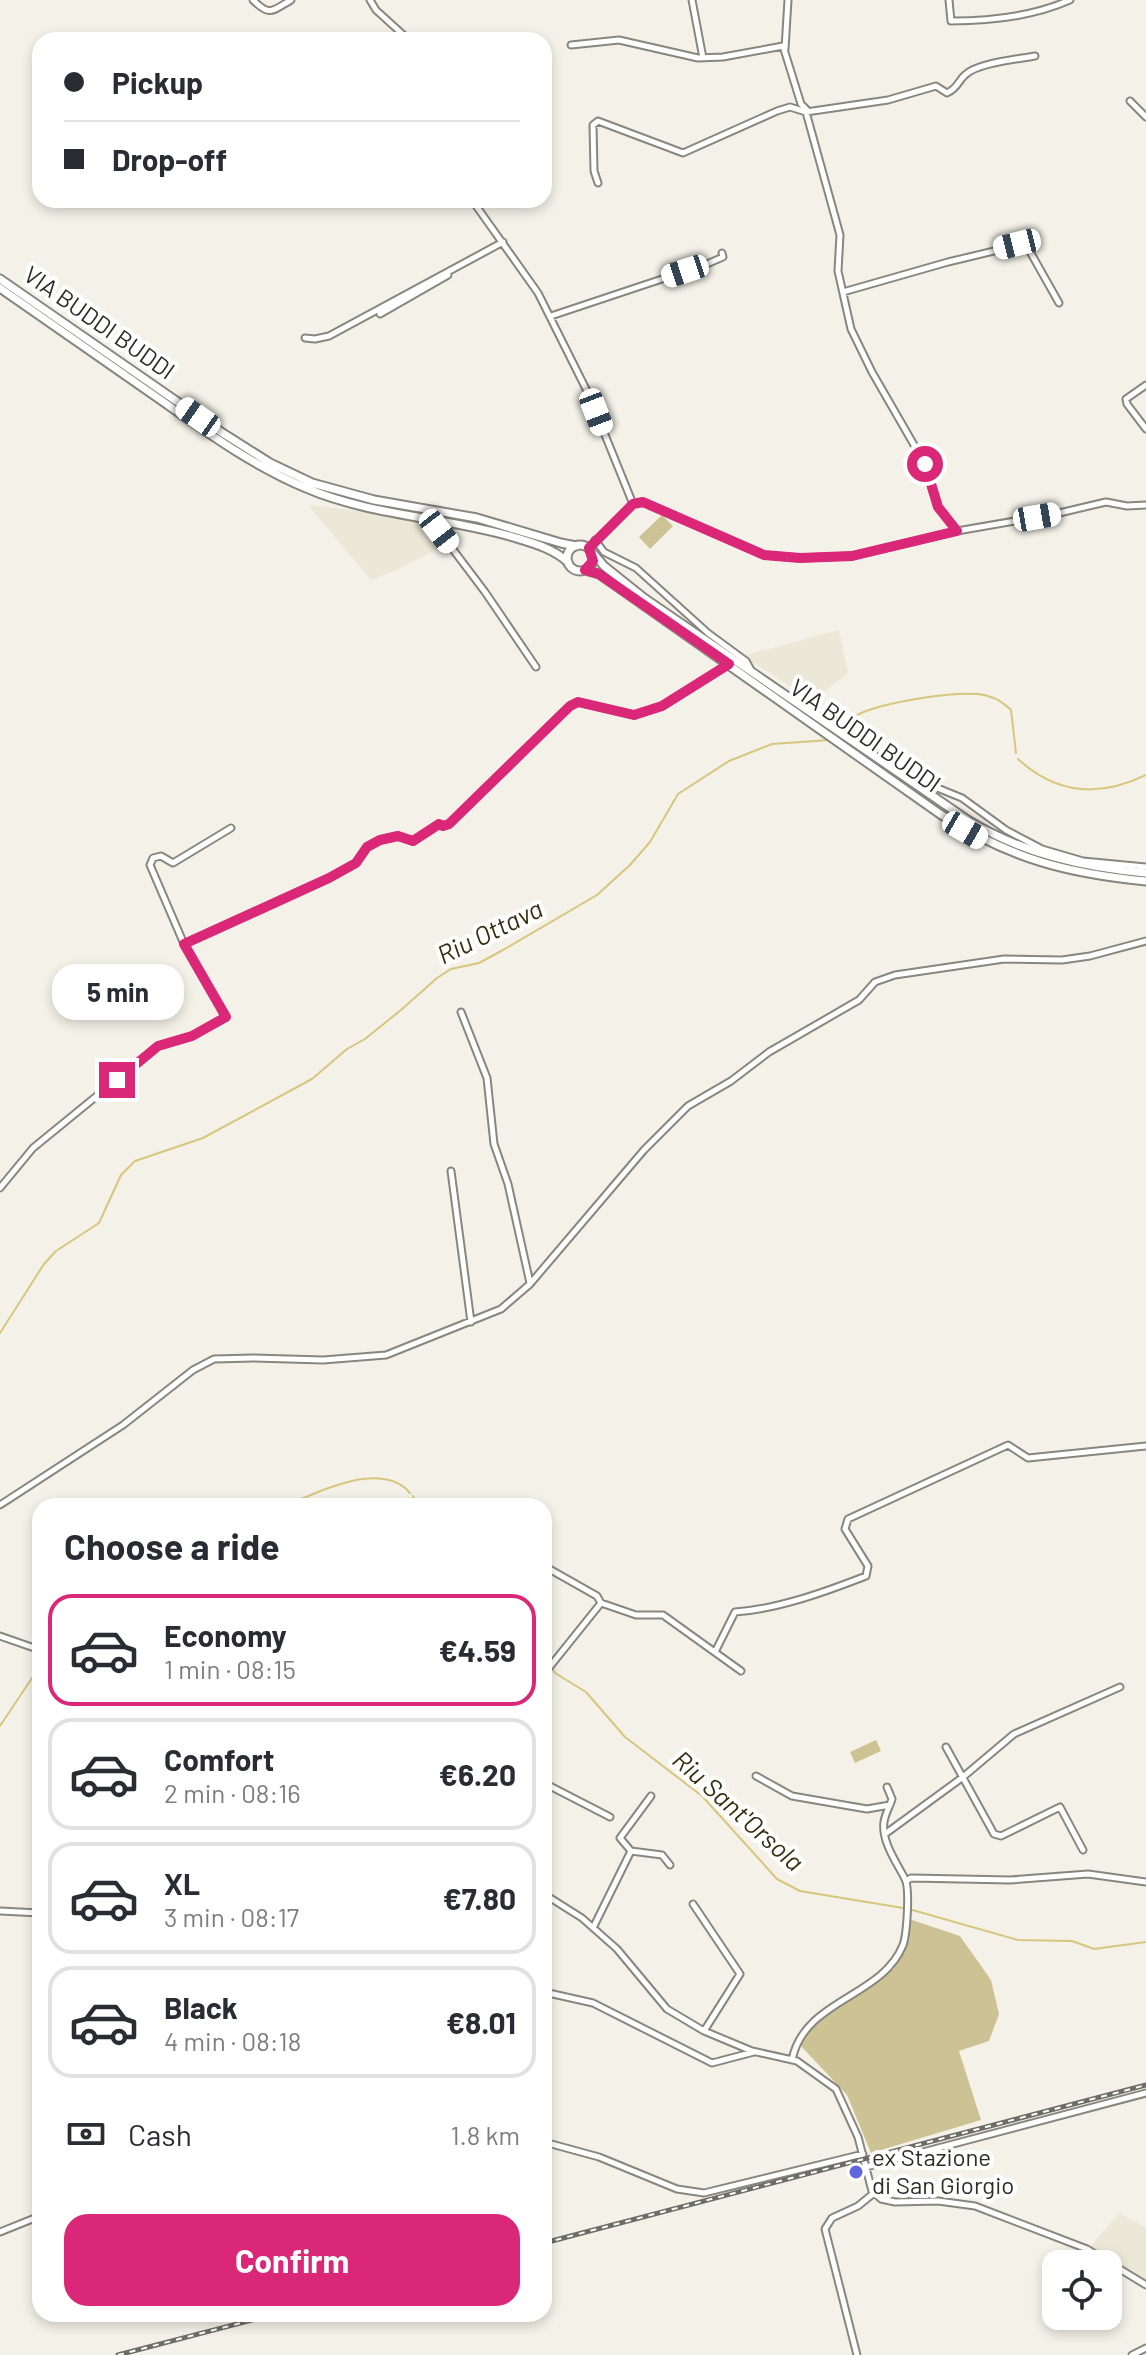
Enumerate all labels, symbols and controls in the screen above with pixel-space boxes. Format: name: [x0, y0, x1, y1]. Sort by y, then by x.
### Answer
text: Pickup: [112, 64, 203, 100]
text: Drop-off: [112, 141, 227, 177]
car: [991, 227, 1043, 261]
car: [658, 252, 712, 290]
street label: VIA BUDDI BUDDI: [19, 259, 181, 385]
car: [576, 385, 616, 439]
car: [171, 393, 225, 441]
route start: [907, 446, 943, 482]
car: [1011, 501, 1063, 533]
car: [415, 505, 463, 557]
street label: VIA BUDDI BUDDI: [785, 672, 947, 798]
car: [938, 808, 992, 852]
water label: Riu Ottava: [432, 892, 547, 969]
callout: 5 min: [51, 964, 183, 1020]
text: 5 min: [87, 976, 149, 1007]
route end: [99, 1062, 135, 1098]
text: Choose a ride: [64, 1524, 280, 1567]
icon: car: [68, 1614, 140, 1686]
text: Economy: [164, 1617, 287, 1653]
text: €4.59: [439, 1632, 516, 1668]
text: 1 min · 08:15: [164, 1653, 296, 1684]
icon: car: [68, 1738, 140, 1810]
text: Comfort: [164, 1741, 274, 1777]
water label: Riu Sant'Orsola: [667, 1743, 811, 1877]
text: €6.20: [439, 1756, 516, 1792]
text: 2 min · 08:16: [164, 1777, 301, 1808]
icon: car: [68, 1862, 140, 1934]
text: XL: [164, 1865, 200, 1901]
text: €7.80: [443, 1880, 516, 1916]
text: 3 min · 08:17: [164, 1901, 299, 1932]
icon: car: [68, 1986, 140, 2058]
text: Black: [164, 1989, 238, 2025]
text: €8.01: [446, 2004, 516, 2040]
text: 4 min · 08:18: [164, 2025, 301, 2056]
icon: cash: [64, 2112, 108, 2156]
text: Cash: [128, 2116, 192, 2152]
text: 1.8 km: [450, 2119, 520, 2150]
place label: ex Stazione di San Giorgio: [872, 2142, 1014, 2199]
marker: ex Stazione di San Giorgio: [847, 2163, 865, 2181]
button: Confirm: [64, 2214, 520, 2306]
map controls: [1042, 2250, 1122, 2330]
button: locate: [1042, 2250, 1122, 2330]

